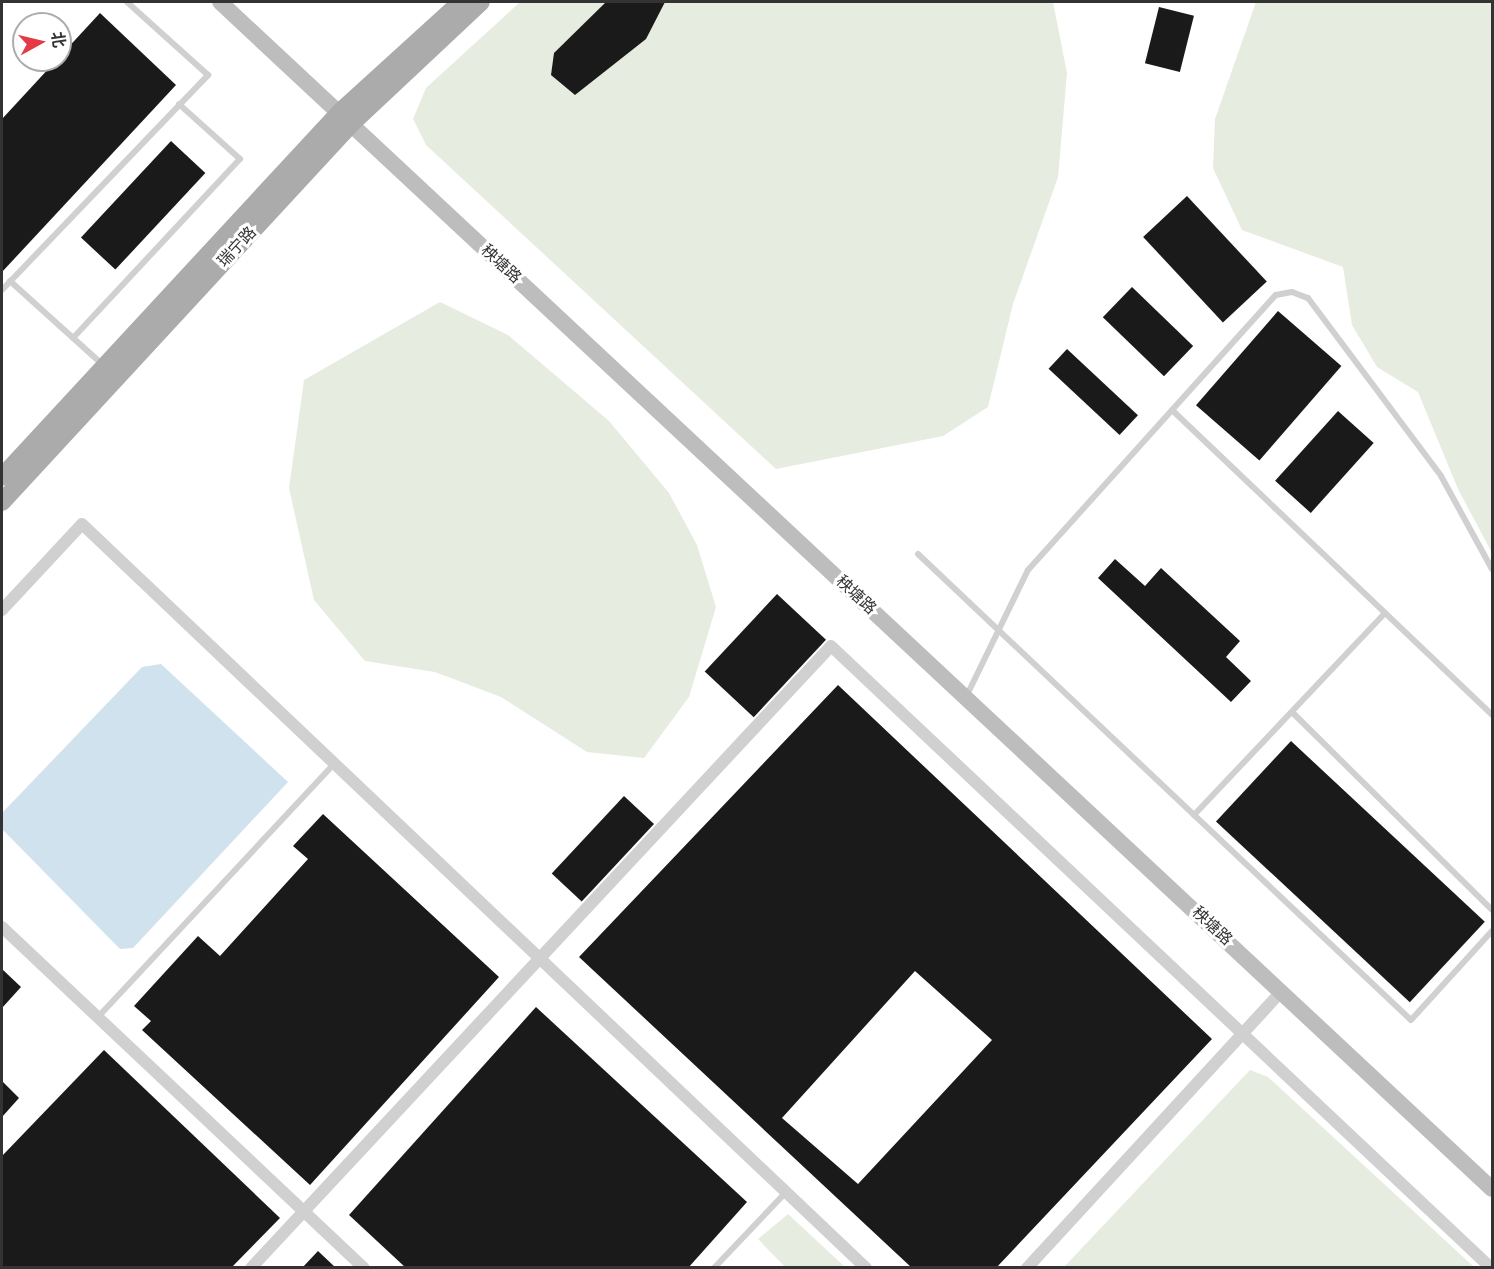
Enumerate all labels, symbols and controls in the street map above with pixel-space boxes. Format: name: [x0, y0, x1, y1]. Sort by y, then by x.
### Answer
north arrow: [12, 12, 72, 72]
text: 北: [48, 30, 69, 49]
street label: 瑞宁路: [214, 223, 260, 271]
street label: 秧塘路: [477, 241, 525, 287]
street label: 秧塘路: [832, 572, 880, 618]
street label: 秧塘路: [1188, 903, 1236, 949]

